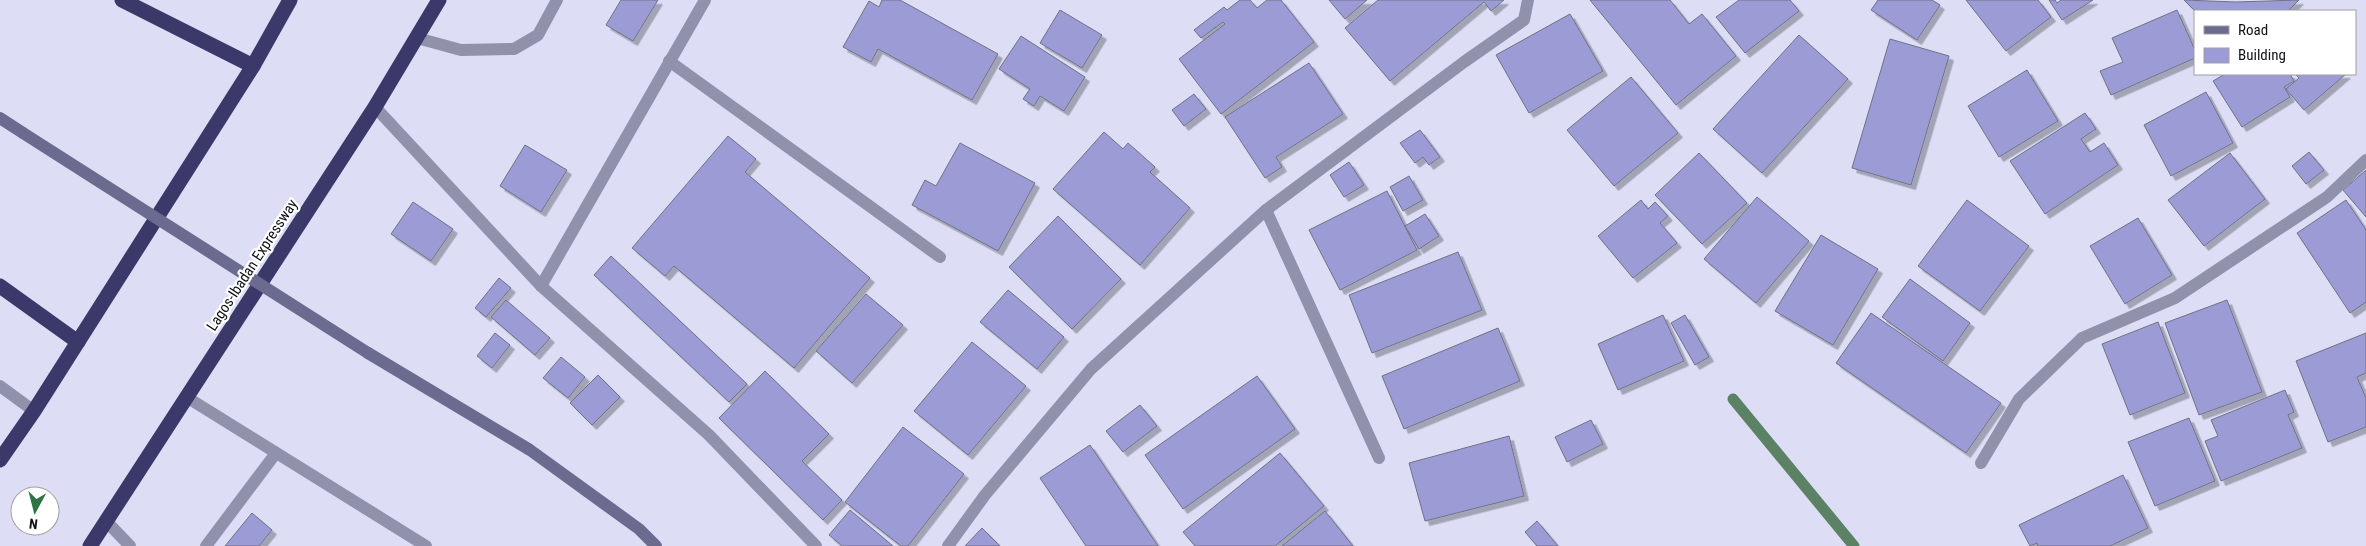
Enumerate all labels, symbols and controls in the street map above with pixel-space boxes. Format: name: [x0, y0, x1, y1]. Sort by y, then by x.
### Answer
legend: [2194, 10, 2356, 75]
text: Road: [2238, 21, 2268, 39]
text: Building: [2238, 46, 2286, 64]
street label: Lagos-Ibadan Expressway: [203, 196, 301, 334]
north arrow: [10, 486, 60, 536]
text: N: [28, 515, 39, 532]

